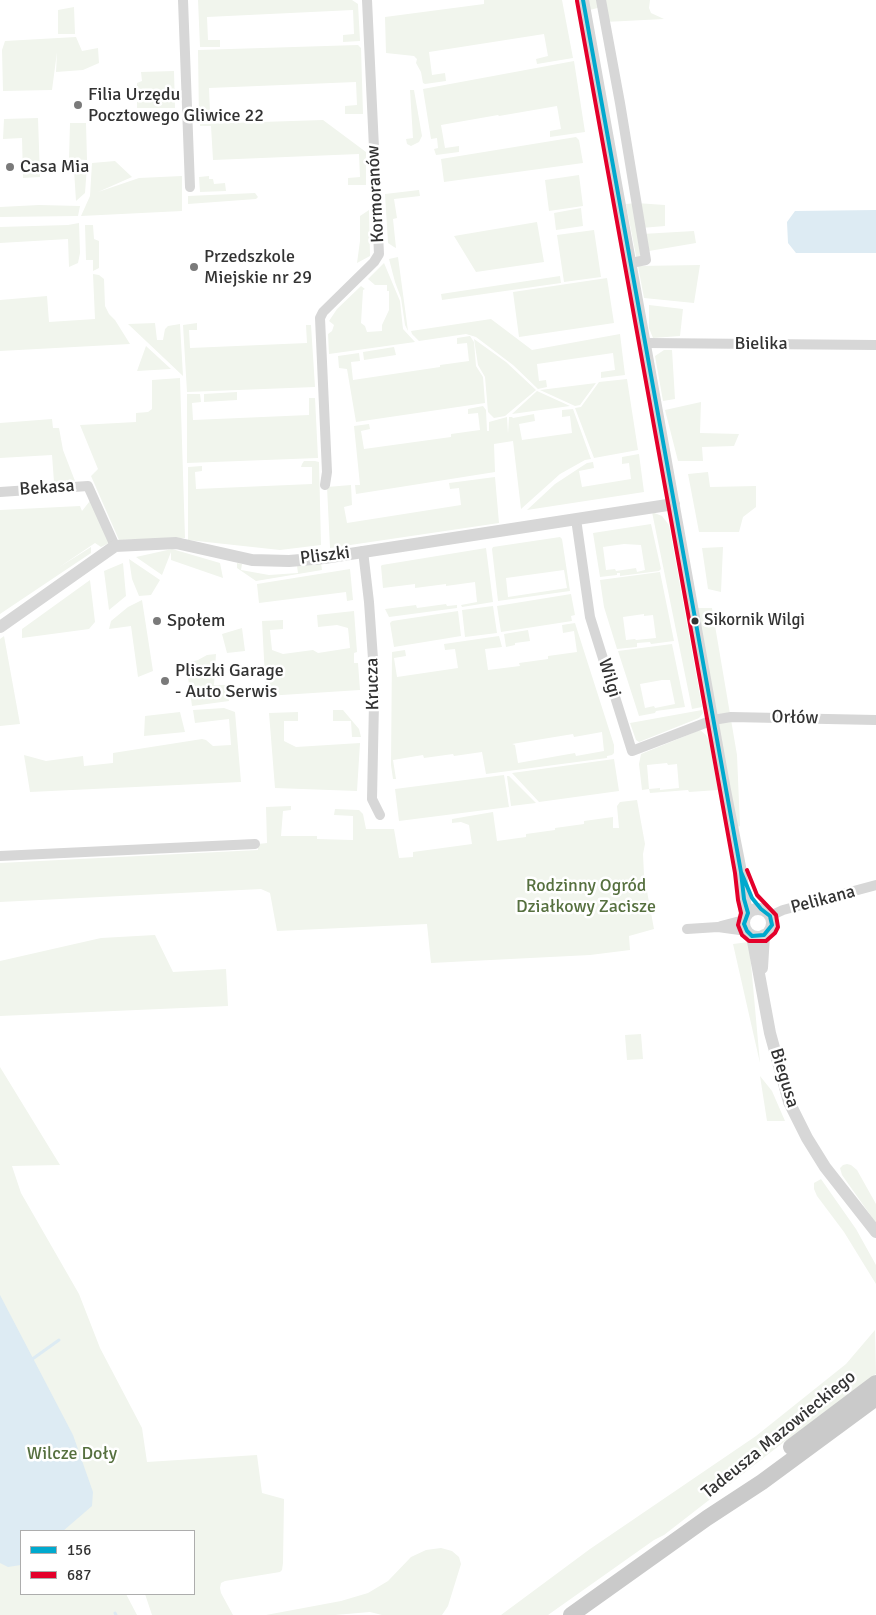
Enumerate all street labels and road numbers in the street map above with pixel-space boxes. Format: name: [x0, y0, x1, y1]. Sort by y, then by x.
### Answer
street label: Kormoranów: [363, 145, 389, 243]
street label: Bielika: [734, 333, 788, 355]
street label: Bekasa: [19, 475, 75, 501]
street label: Pliszki: [299, 542, 351, 570]
street label: Wilgi: [593, 656, 625, 700]
street label: Krucza: [362, 657, 384, 711]
street label: Orłów: [771, 707, 819, 729]
street label: Pelikana: [788, 881, 858, 919]
street label: Biegusa: [765, 1046, 803, 1110]
street label: Tadeusza Mazowieckiego: [698, 1366, 860, 1504]

